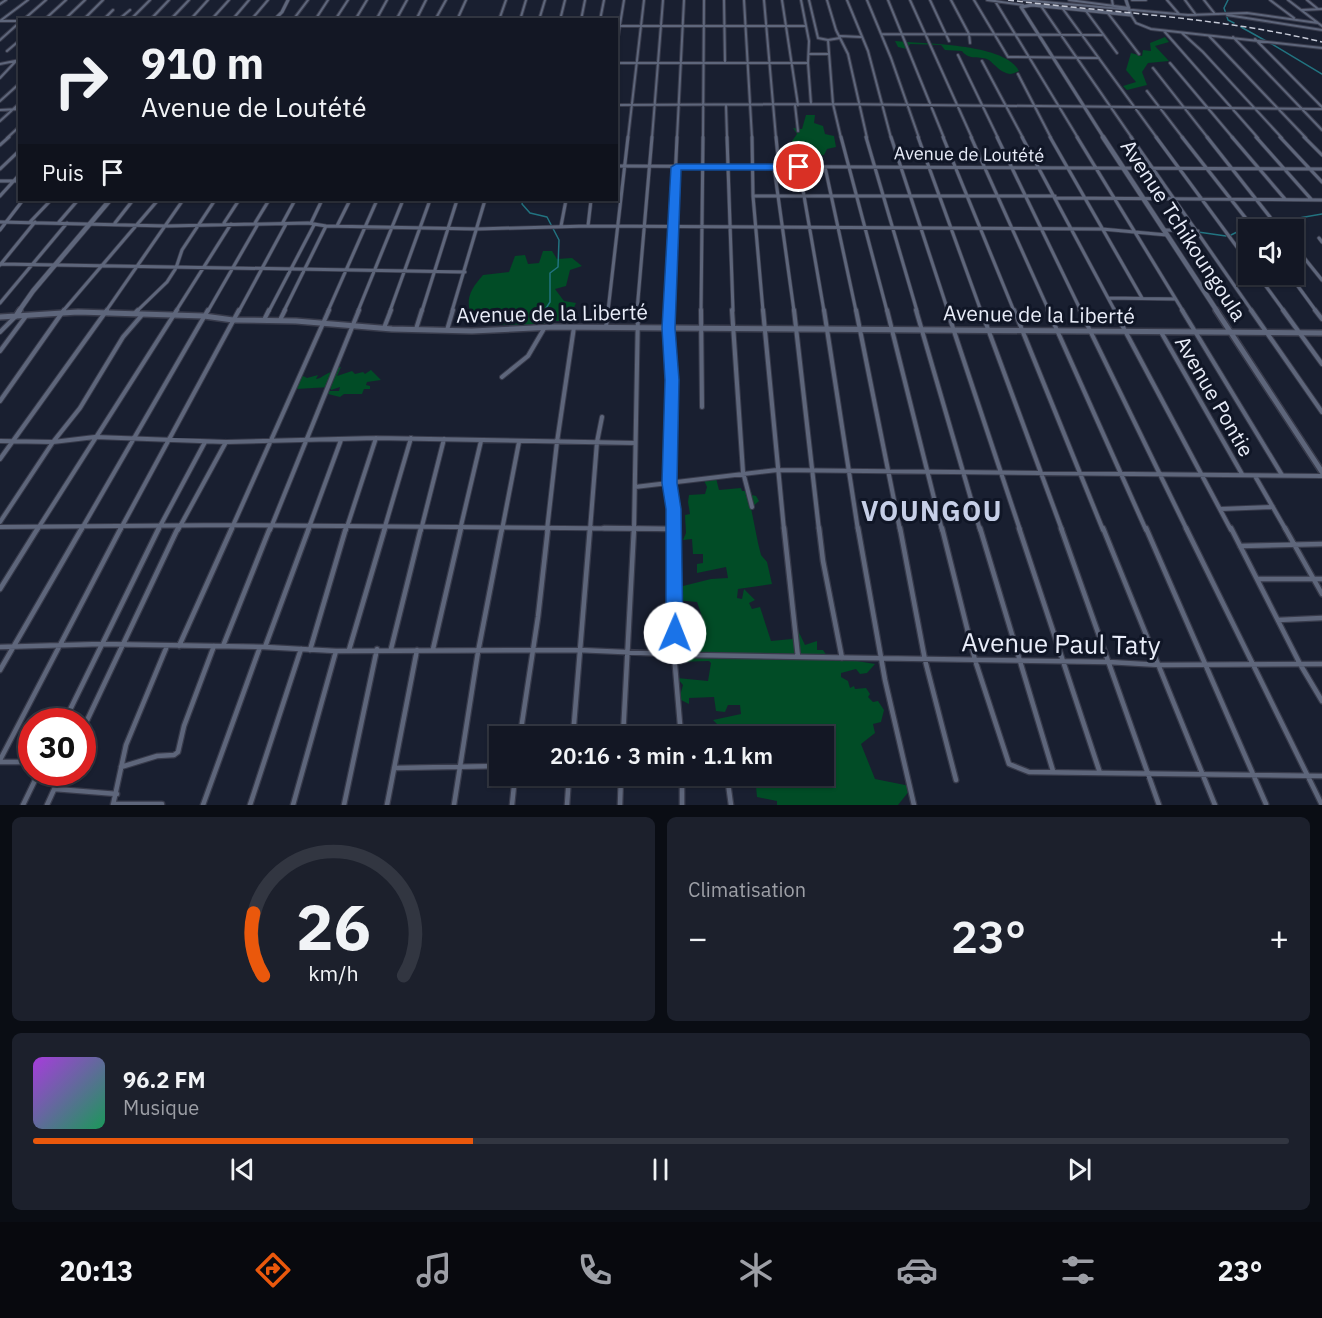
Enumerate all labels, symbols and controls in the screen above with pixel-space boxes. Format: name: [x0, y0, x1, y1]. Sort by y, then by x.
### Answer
text: 910 m: [141, 36, 264, 91]
icon: right: [42, 42, 120, 120]
text: Avenue de Loutété: [141, 89, 366, 124]
street label: Avenue Tchikoungoula: [1115, 134, 1253, 326]
pin: [773, 141, 824, 192]
street label: Avenue de Loutété: [894, 141, 1044, 167]
icon: arrive: [782, 150, 815, 183]
icon: arrive: [96, 156, 129, 189]
text: Puis: [42, 158, 84, 187]
map controls: [1238, 219, 1304, 285]
button: sound: [1238, 219, 1304, 285]
street label: Avenue de la Liberté: [456, 297, 648, 329]
street label: Avenue de la Liberté: [943, 298, 1135, 330]
street label: Avenue Pontie: [1169, 330, 1261, 462]
district label: VOUNGOU: [861, 493, 1003, 528]
position arrow: [643, 601, 707, 665]
street label: Avenue Paul Taty: [961, 624, 1161, 662]
speed limit sign: 30: [18, 708, 96, 786]
text: 20:16 · 3 min · 1.1 km: [550, 741, 773, 770]
text: Climatisation: [688, 876, 806, 903]
text: 26: [296, 886, 371, 967]
text: 23°: [951, 907, 1026, 965]
text: −: [688, 916, 708, 959]
text: +: [1269, 916, 1289, 959]
text: km/h: [308, 959, 359, 987]
text: 96.2 FM: [123, 1065, 206, 1094]
text: Musique: [123, 1094, 199, 1121]
icon: previous: [226, 1153, 259, 1186]
icon: pause: [644, 1153, 677, 1186]
icon: next: [1063, 1153, 1096, 1186]
icon: directions: [252, 1249, 294, 1291]
icon: music: [413, 1249, 455, 1291]
icon: phone: [574, 1249, 616, 1291]
icon: climate: [735, 1249, 777, 1291]
icon: car: [896, 1249, 938, 1291]
icon: filters: [1057, 1249, 1099, 1291]
text: 20:13: [59, 1253, 133, 1288]
text: 23°: [1217, 1253, 1262, 1288]

